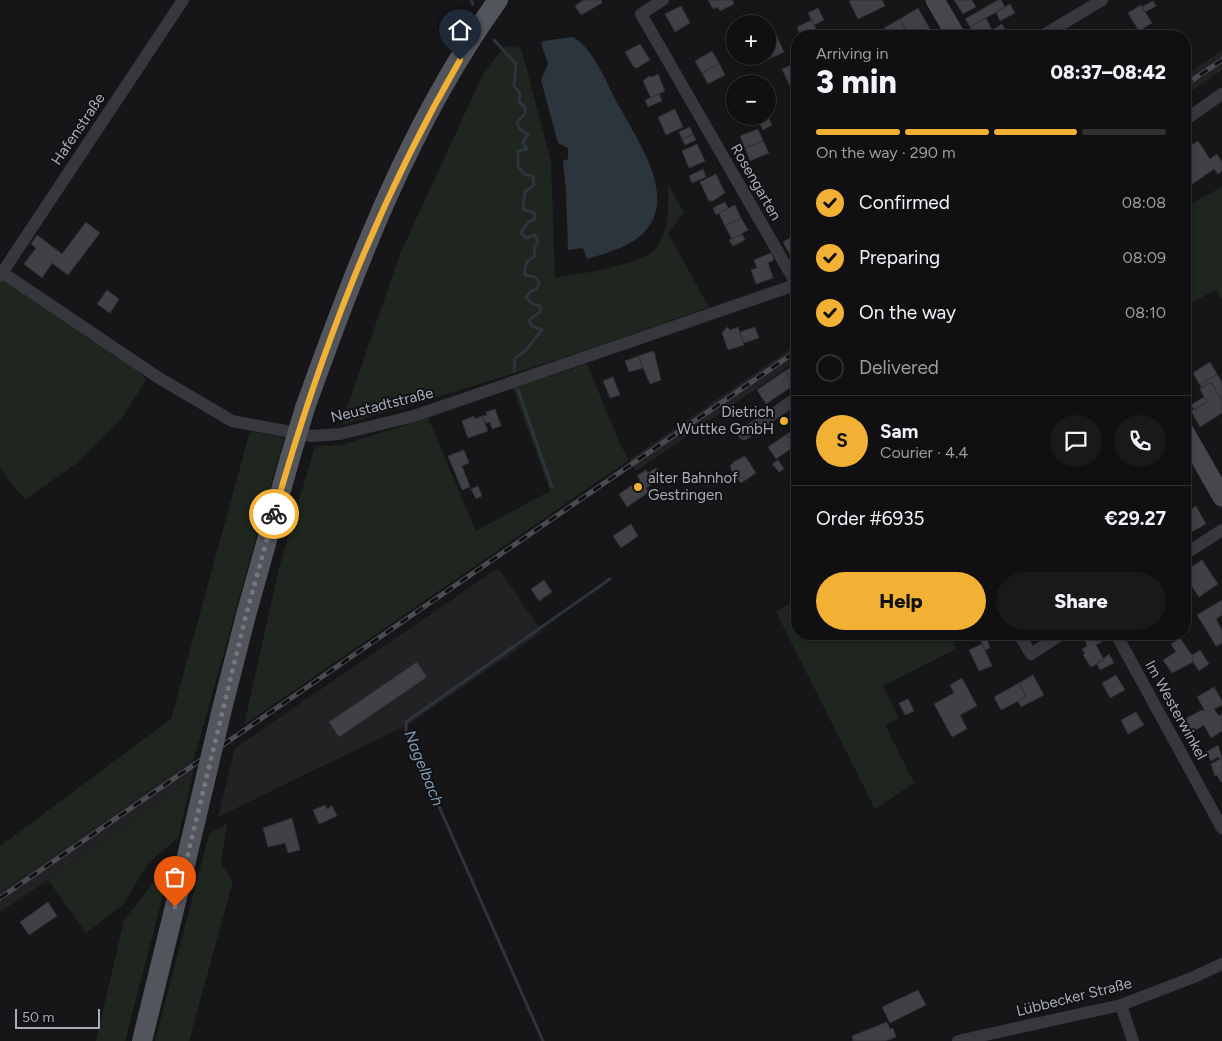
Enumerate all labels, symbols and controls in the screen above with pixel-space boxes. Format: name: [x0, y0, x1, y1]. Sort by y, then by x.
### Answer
pin: [439, 9, 481, 60]
map controls: [726, 15, 776, 125]
button: +: [726, 15, 776, 65]
icon: home: [446, 16, 474, 44]
text: Arriving in: [816, 44, 888, 63]
text: 08:37–08:42: [1051, 61, 1166, 84]
text: 3 min: [816, 63, 897, 101]
button: −: [726, 75, 776, 125]
street label: Hafenstraße: [47, 90, 109, 168]
street label: Rosengarten: [727, 141, 785, 223]
text: On the way · 290 m: [816, 143, 956, 162]
icon: check: [816, 189, 844, 217]
text: Confirmed: [859, 191, 950, 214]
text: 08:08: [1122, 193, 1166, 212]
icon: check: [816, 244, 844, 272]
text: Preparing: [859, 246, 940, 269]
text: 08:09: [1123, 248, 1166, 267]
icon: check: [816, 299, 844, 327]
text: On the way: [859, 301, 956, 324]
text: 08:10: [1125, 303, 1166, 322]
text: Delivered: [859, 356, 939, 379]
street label: Neustadtstraße: [329, 384, 435, 426]
place label: Dietrich Wuttke GmbH: [677, 403, 774, 438]
marker: Dietrich Wuttke GmbH: [778, 415, 790, 427]
button: chat: [1050, 415, 1102, 467]
button: phone: [1114, 415, 1166, 467]
text: Sam: [880, 420, 918, 443]
text: S: [836, 429, 848, 452]
text: Courier · 4.4: [880, 443, 968, 462]
place label: alter Bahnhof Gestringen: [648, 469, 738, 504]
marker: alter Bahnhof Gestringen: [632, 481, 644, 493]
courier: [249, 489, 299, 539]
icon: bike: [260, 500, 288, 528]
text: Order #6935: [816, 507, 925, 530]
text: €29.27: [1104, 507, 1166, 530]
button: Help: [816, 572, 986, 630]
button: Share: [996, 572, 1166, 630]
street label: Im Westerwinkel: [1141, 657, 1211, 763]
water label: Nagelbach: [400, 727, 448, 809]
pin: [154, 856, 196, 907]
icon: bag: [161, 863, 189, 891]
street label: Lübbecker Straße: [1014, 974, 1134, 1020]
scale bar: [15, 1006, 100, 1029]
text: 50 m: [22, 1009, 54, 1026]

